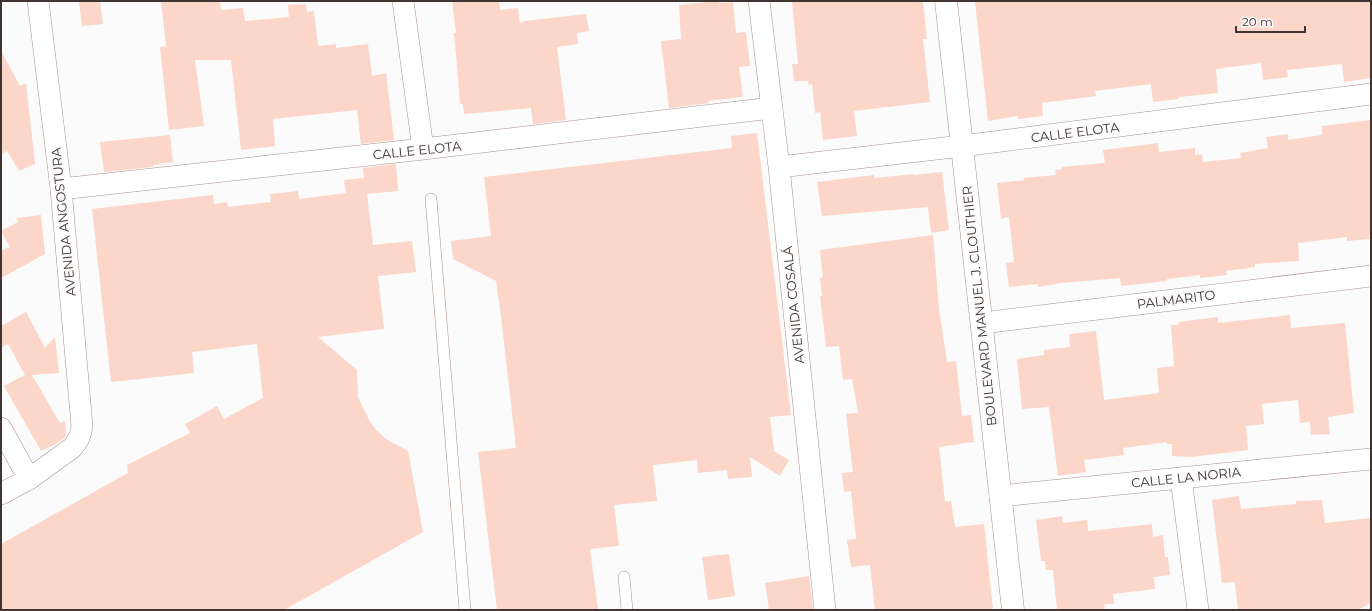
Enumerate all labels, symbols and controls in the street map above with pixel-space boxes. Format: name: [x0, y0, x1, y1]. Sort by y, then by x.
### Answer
scale bar: [1236, 8, 1305, 34]
text: 20 m: [1242, 14, 1273, 29]
street label: CALLE ELOTA: [1030, 119, 1121, 145]
street label: CALLE ELOTA: [372, 137, 463, 163]
street label: AVENIDA ANGOSTURA: [47, 146, 79, 297]
street label: BOULEVARD MANUEL J. CLOUTHIER: [958, 185, 1000, 427]
street label: AVENIDA COSALÁ: [779, 245, 807, 365]
street label: PALMARITO: [1136, 286, 1216, 312]
street label: CALLE LA NORIA: [1130, 463, 1242, 491]

